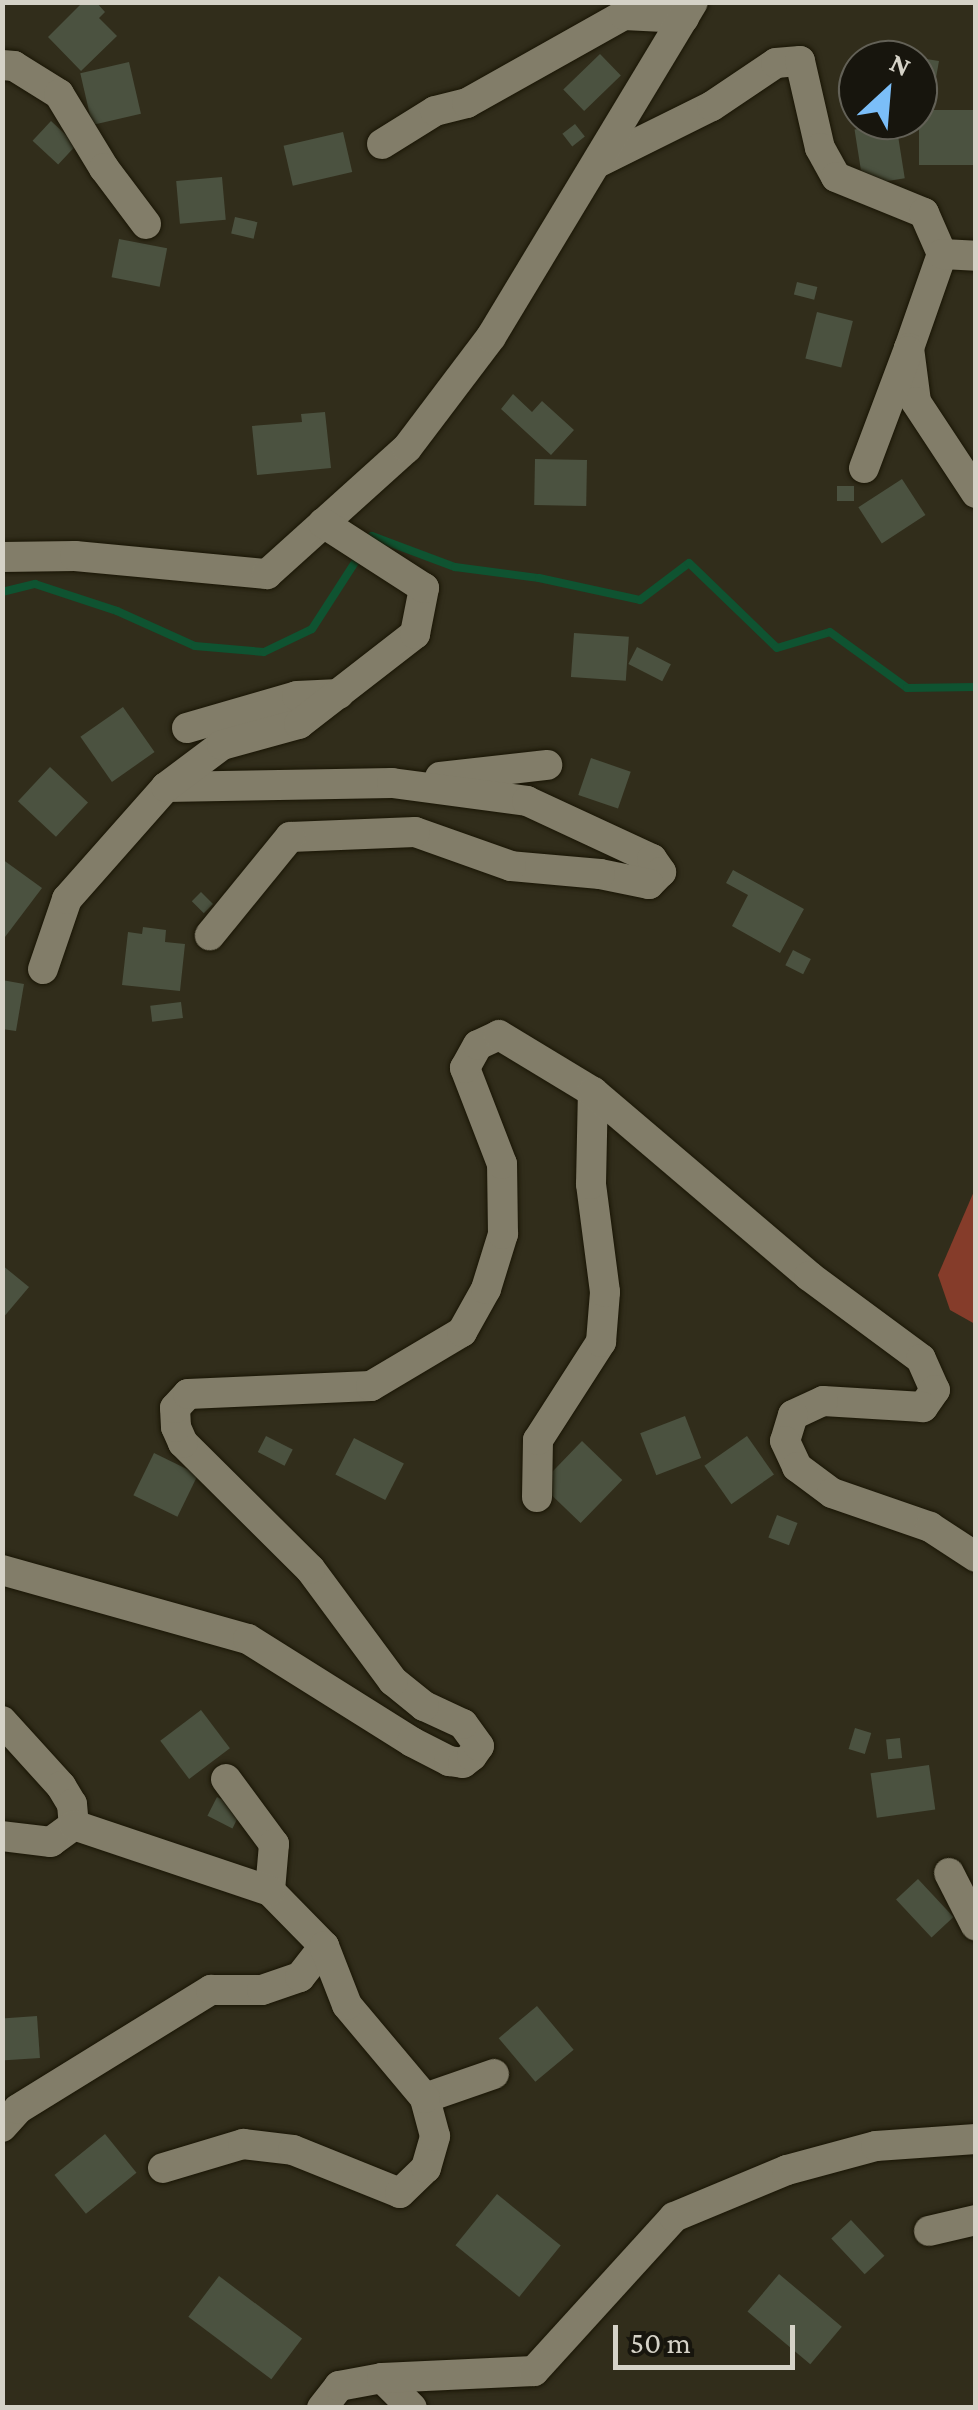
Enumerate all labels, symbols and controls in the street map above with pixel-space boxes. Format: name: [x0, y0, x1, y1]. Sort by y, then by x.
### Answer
north arrow: [838, 40, 938, 140]
text: N: [885, 46, 916, 83]
scale bar: [618, 2305, 800, 2367]
text: 50 m: [630, 2326, 691, 2359]

